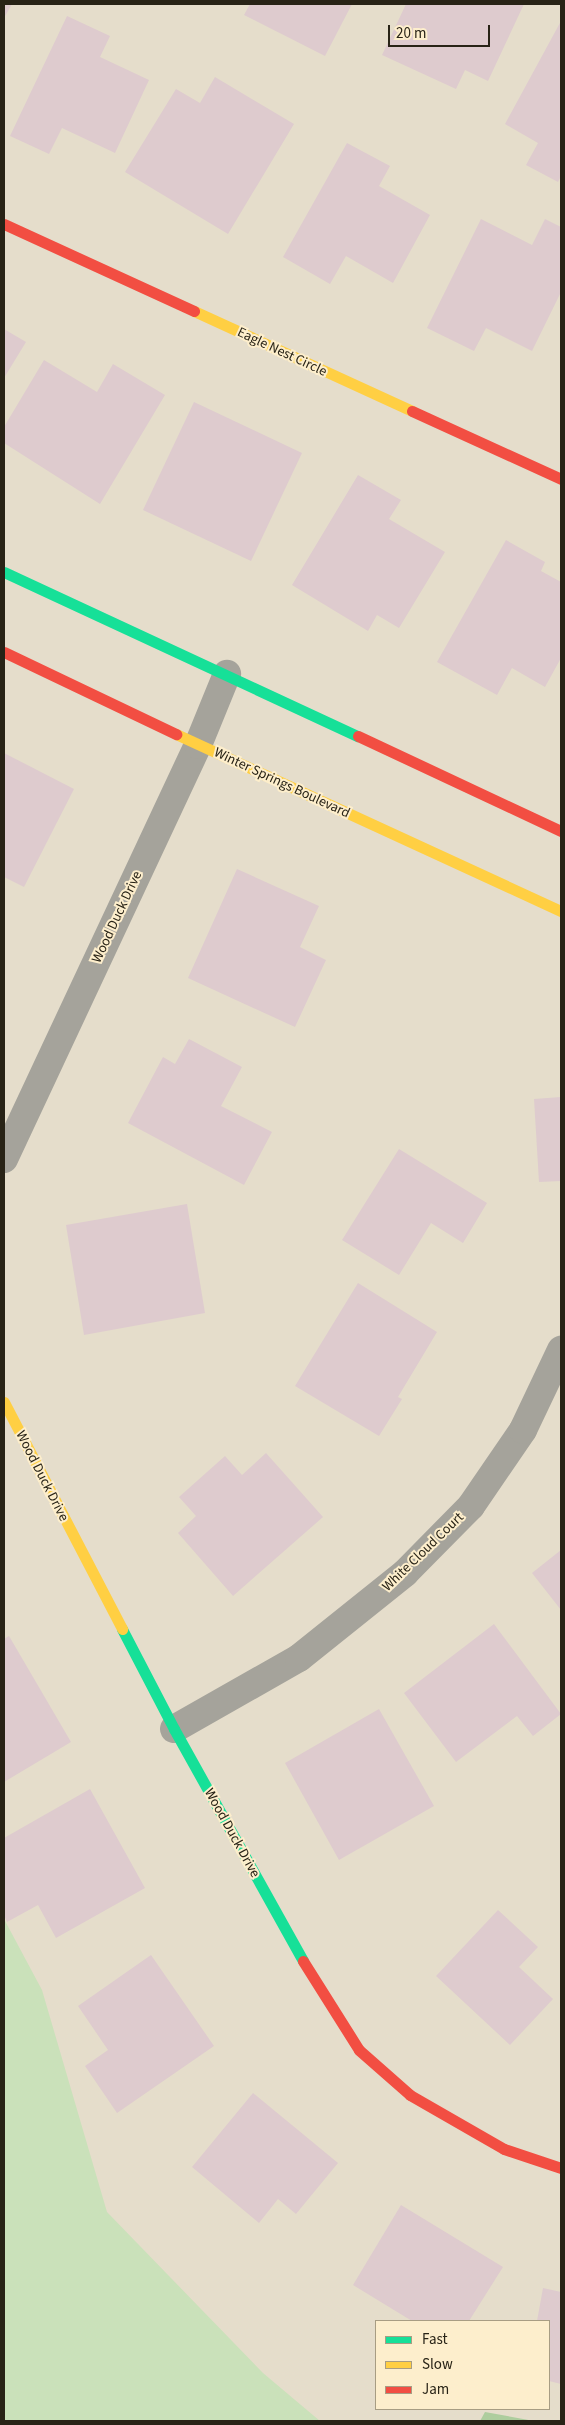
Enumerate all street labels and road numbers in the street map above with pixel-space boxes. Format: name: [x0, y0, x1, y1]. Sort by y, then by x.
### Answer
street label: Eagle Nest Circle: [235, 324, 329, 380]
street label: Winter Springs Boulevard: [211, 744, 353, 822]
street label: Wood Duck Drive: [88, 868, 146, 966]
street label: Wood Duck Drive: [12, 1428, 72, 1524]
street label: White Cloud Court: [379, 1509, 467, 1595]
street label: Wood Duck Drive: [201, 1785, 263, 1881]

